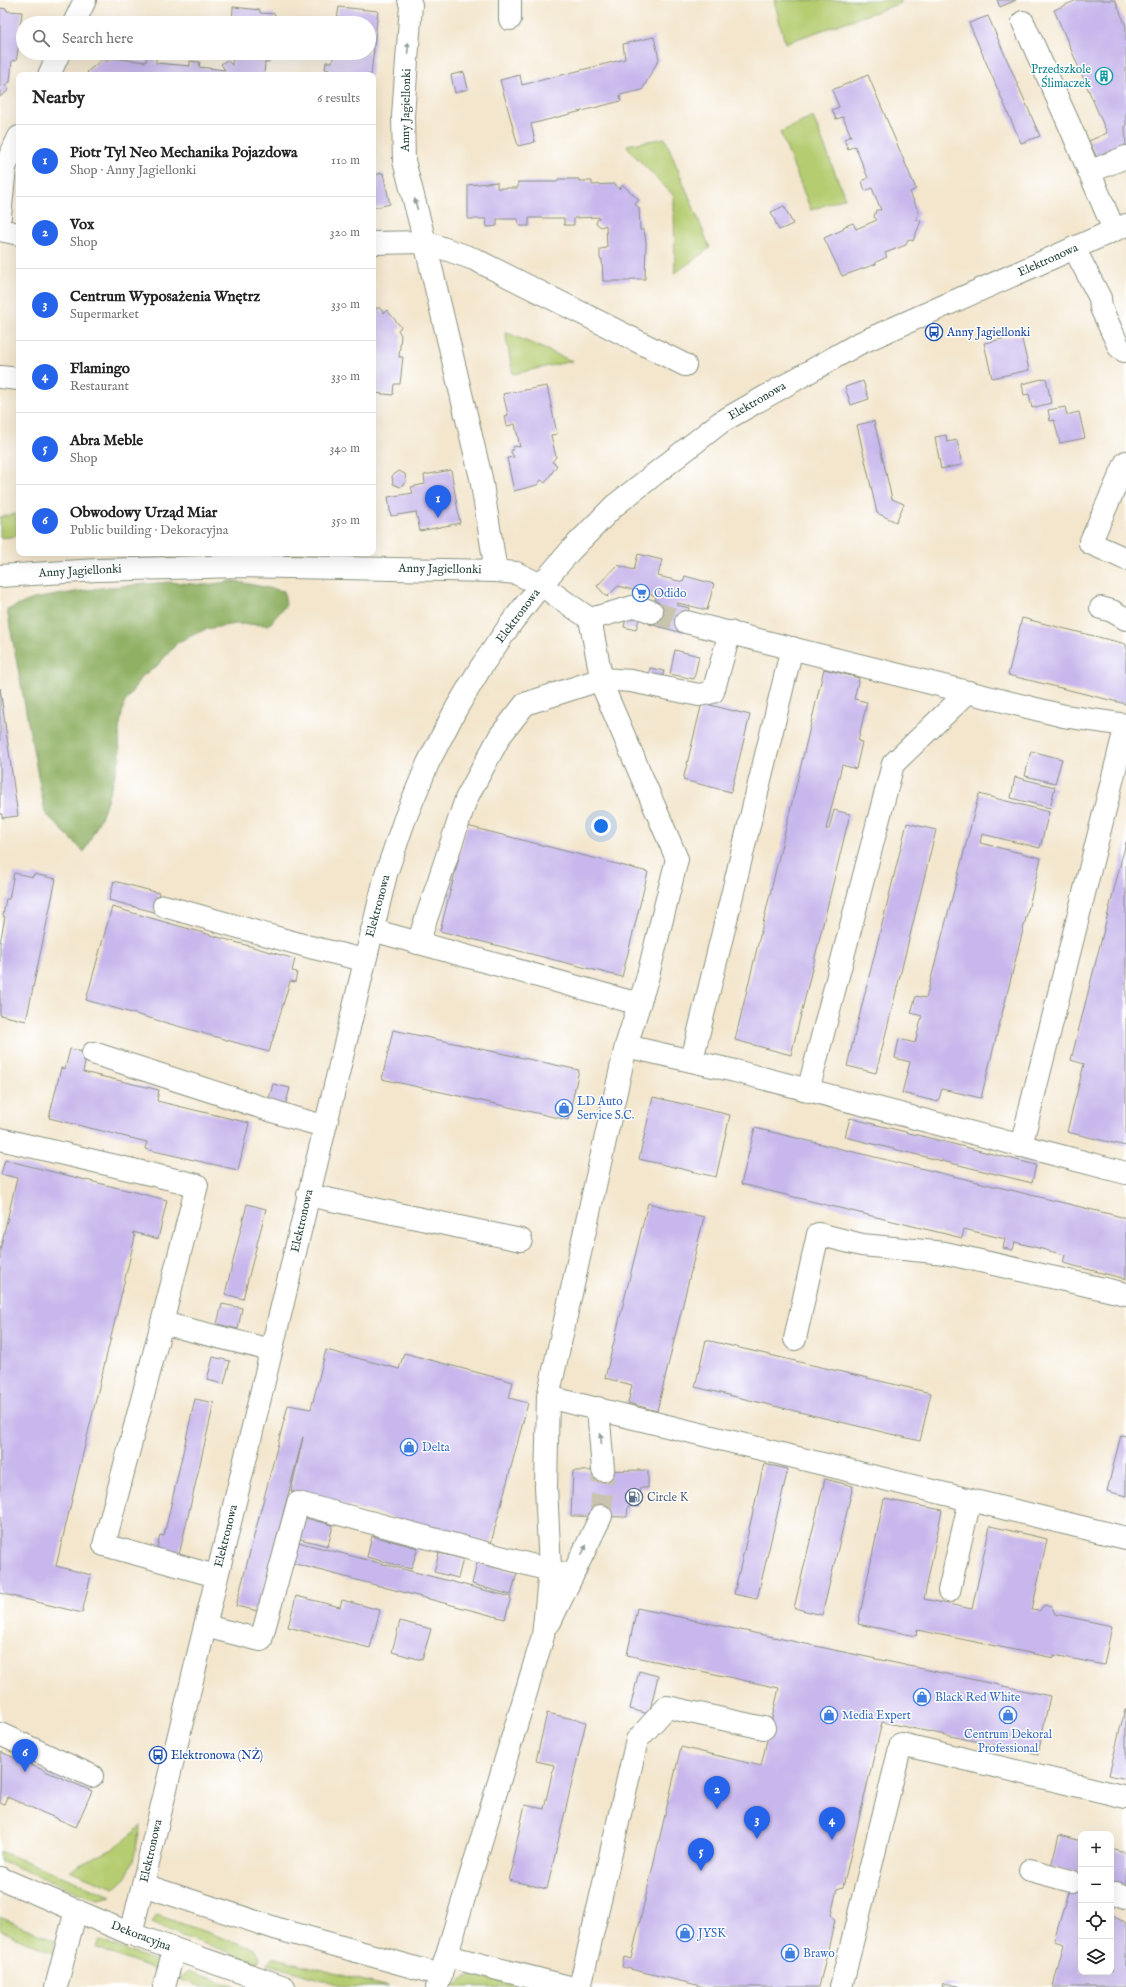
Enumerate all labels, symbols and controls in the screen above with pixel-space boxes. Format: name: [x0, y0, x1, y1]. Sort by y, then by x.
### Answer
search box: [16, 16, 376, 60]
icon: search: [30, 27, 52, 49]
text: Search here: [62, 29, 133, 48]
one-way arrow: [404, 42, 411, 54]
place label: Przedszkole Ślimaczek: [1031, 62, 1092, 91]
building icon: Przedszkole Ślimaczek: [1094, 66, 1114, 86]
street label: Anny Jagiellonki: [398, 68, 415, 153]
text: Nearby: [32, 88, 85, 109]
text: 6 results: [317, 90, 360, 107]
text: Piotr Tyl Neo Mechanika Pojazdowa: [70, 143, 297, 162]
text: 1: [43, 152, 47, 169]
text: 110 m: [331, 152, 360, 169]
text: Shop · Anny Jagiellonki: [70, 162, 196, 179]
one-way arrow: [412, 198, 418, 210]
text: Vox: [70, 215, 94, 234]
text: 2: [42, 224, 48, 241]
text: 320 m: [330, 224, 360, 241]
text: Shop: [70, 234, 98, 251]
street label: Elektronowa: [1016, 240, 1081, 280]
text: Centrum Wyposażenia Wnętrz: [70, 287, 260, 306]
text: 3: [43, 296, 47, 313]
text: 330 m: [331, 296, 360, 313]
text: Supermarket: [70, 306, 139, 323]
bus stop icon: Anny Jagiellonki: [924, 322, 944, 342]
place label: Anny Jagiellonki: [946, 325, 1030, 341]
text: Flamingo: [70, 359, 130, 378]
text: 4: [42, 368, 48, 385]
text: 330 m: [331, 368, 360, 385]
text: Restaurant: [70, 378, 129, 395]
street label: Elektronowa: [725, 378, 789, 424]
text: Abra Meble: [70, 431, 143, 450]
text: 5: [43, 440, 47, 457]
text: 340 m: [330, 440, 360, 457]
text: Shop: [70, 450, 98, 467]
pin: 1: [425, 485, 451, 518]
text: Obwodowy Urząd Miar: [70, 503, 217, 522]
text: 6: [42, 512, 48, 529]
text: 350 m: [331, 512, 360, 529]
text: Public building · Dekoracyjna: [70, 522, 228, 539]
street label: Anny Jagiellonki: [37, 561, 122, 582]
street label: Anny Jagiellonki: [397, 561, 482, 578]
supermarket icon: Odido: [631, 583, 651, 603]
street label: Elektronowa: [493, 585, 544, 646]
place label: Odido: [654, 586, 687, 601]
your location: [591, 816, 611, 836]
street label: Elektronowa: [362, 872, 394, 939]
place label: LD Auto Service S.C.: [577, 1094, 634, 1123]
shop icon: LD Auto Service S.C.: [554, 1098, 574, 1118]
street label: Elektronowa: [287, 1187, 317, 1254]
one-way arrow: [597, 1433, 604, 1445]
shop icon: Delta: [399, 1437, 419, 1457]
place label: Delta: [422, 1440, 451, 1455]
fuel station icon: Circle K: [624, 1487, 644, 1507]
place label: Circle K: [647, 1490, 689, 1505]
street label: Elektronowa: [211, 1502, 241, 1569]
one-way arrow: [581, 1545, 588, 1556]
shop icon: Black Red White: [912, 1687, 932, 1707]
place label: Black Red White: [935, 1690, 1021, 1705]
shop icon: Media Expert: [819, 1705, 839, 1725]
shop icon: Centrum Dekoral Professional: [998, 1705, 1018, 1725]
place label: Media Expert: [842, 1708, 911, 1724]
place label: Centrum Dekoral Professional: [964, 1727, 1053, 1756]
pin: 6: [12, 1739, 38, 1772]
bus stop icon: Elektronowa (NŻ): [148, 1745, 168, 1765]
place label: Elektronowa (NŻ): [171, 1747, 263, 1763]
pin: 2: [704, 1776, 730, 1809]
pin: 3: [744, 1806, 770, 1839]
pin: 4: [819, 1807, 845, 1840]
street label: Elektronowa: [136, 1817, 166, 1884]
map controls: [1078, 1831, 1114, 1975]
button: +: [1078, 1831, 1114, 1867]
pin: 5: [688, 1838, 714, 1871]
button: −: [1078, 1867, 1114, 1903]
button: locate: [1078, 1903, 1114, 1939]
street label: Dekoracyjna: [109, 1918, 174, 1955]
shop icon: JYSK: [675, 1923, 695, 1943]
place label: JYSK: [696, 1926, 726, 1942]
button: layers: [1078, 1939, 1114, 1975]
shop icon: Brawo: [780, 1943, 800, 1963]
place label: Brawo: [803, 1946, 835, 1961]

